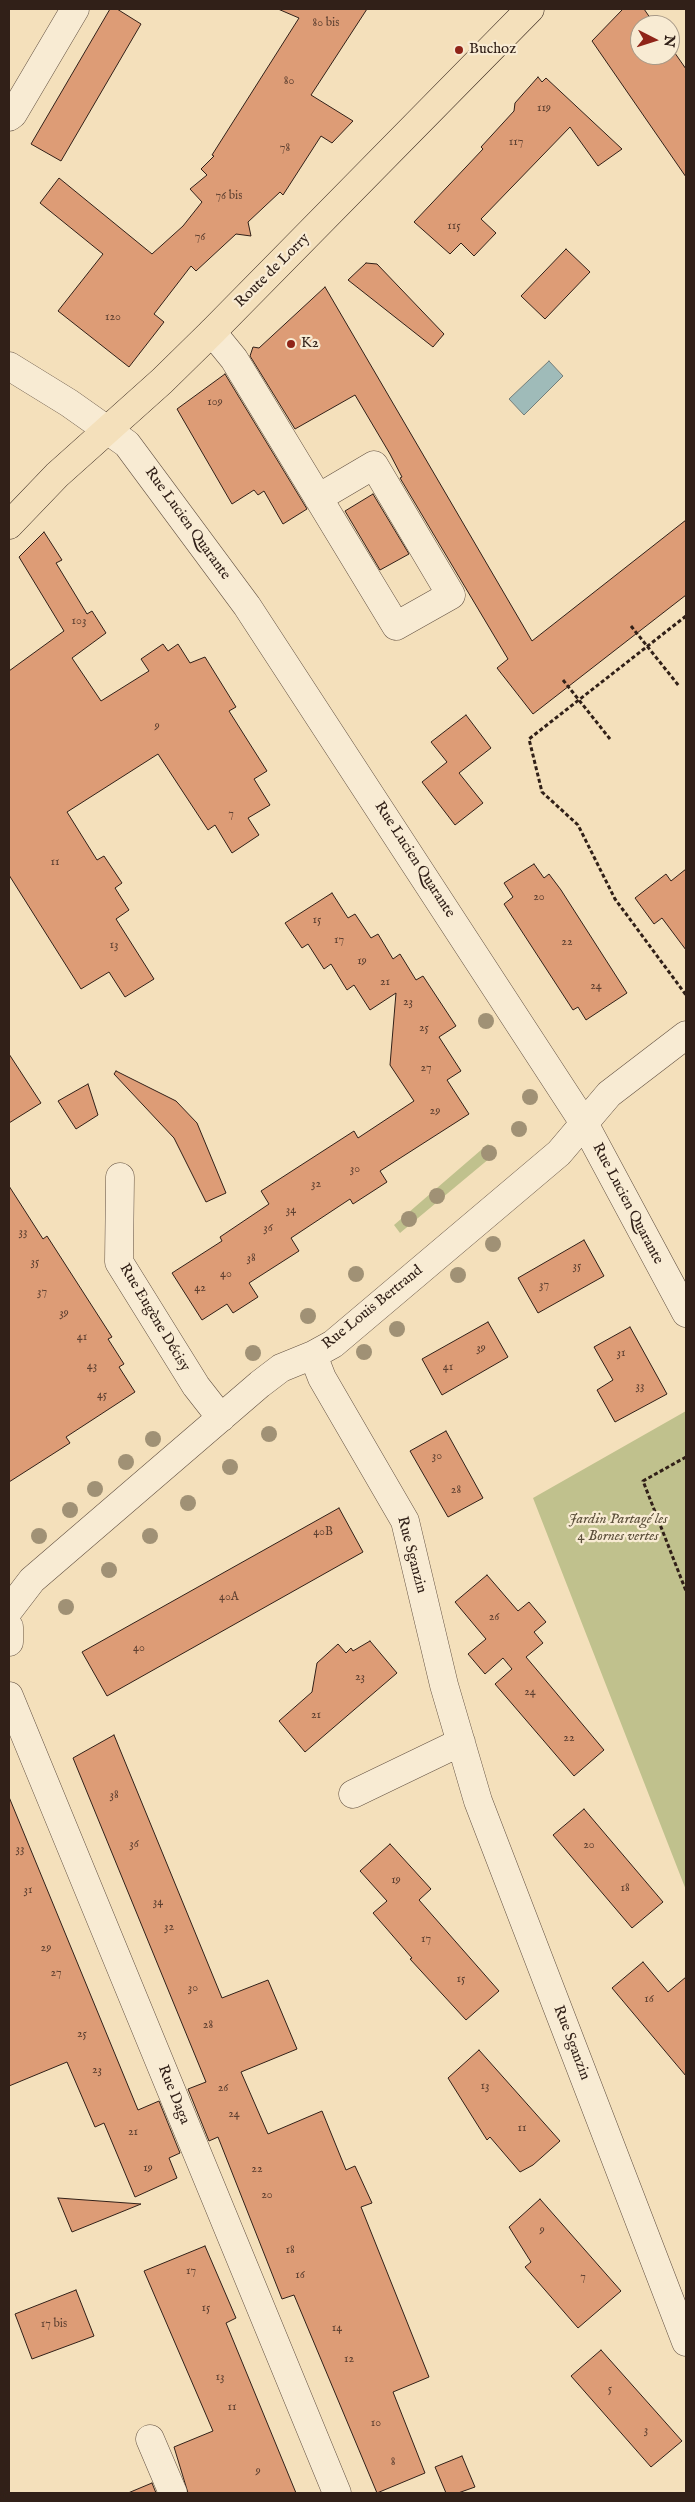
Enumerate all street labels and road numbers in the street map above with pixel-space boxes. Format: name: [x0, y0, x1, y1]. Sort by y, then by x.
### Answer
street label: Route de Lorry: [232, 230, 314, 312]
street label: Rue Lucien Quarante: [140, 464, 234, 584]
street label: Rue Lucien Quarante: [370, 799, 458, 921]
street label: Rue Lucien Quarante: [587, 1140, 667, 1268]
street label: Rue Eugène Décisy: [115, 1261, 193, 1375]
street label: Rue Louis Bertrand: [319, 1262, 427, 1354]
street label: Rue Sganzin: [392, 1515, 430, 1595]
street label: Rue Sganzin: [549, 2003, 593, 2083]
street label: Rue Daga: [153, 2063, 193, 2127]

